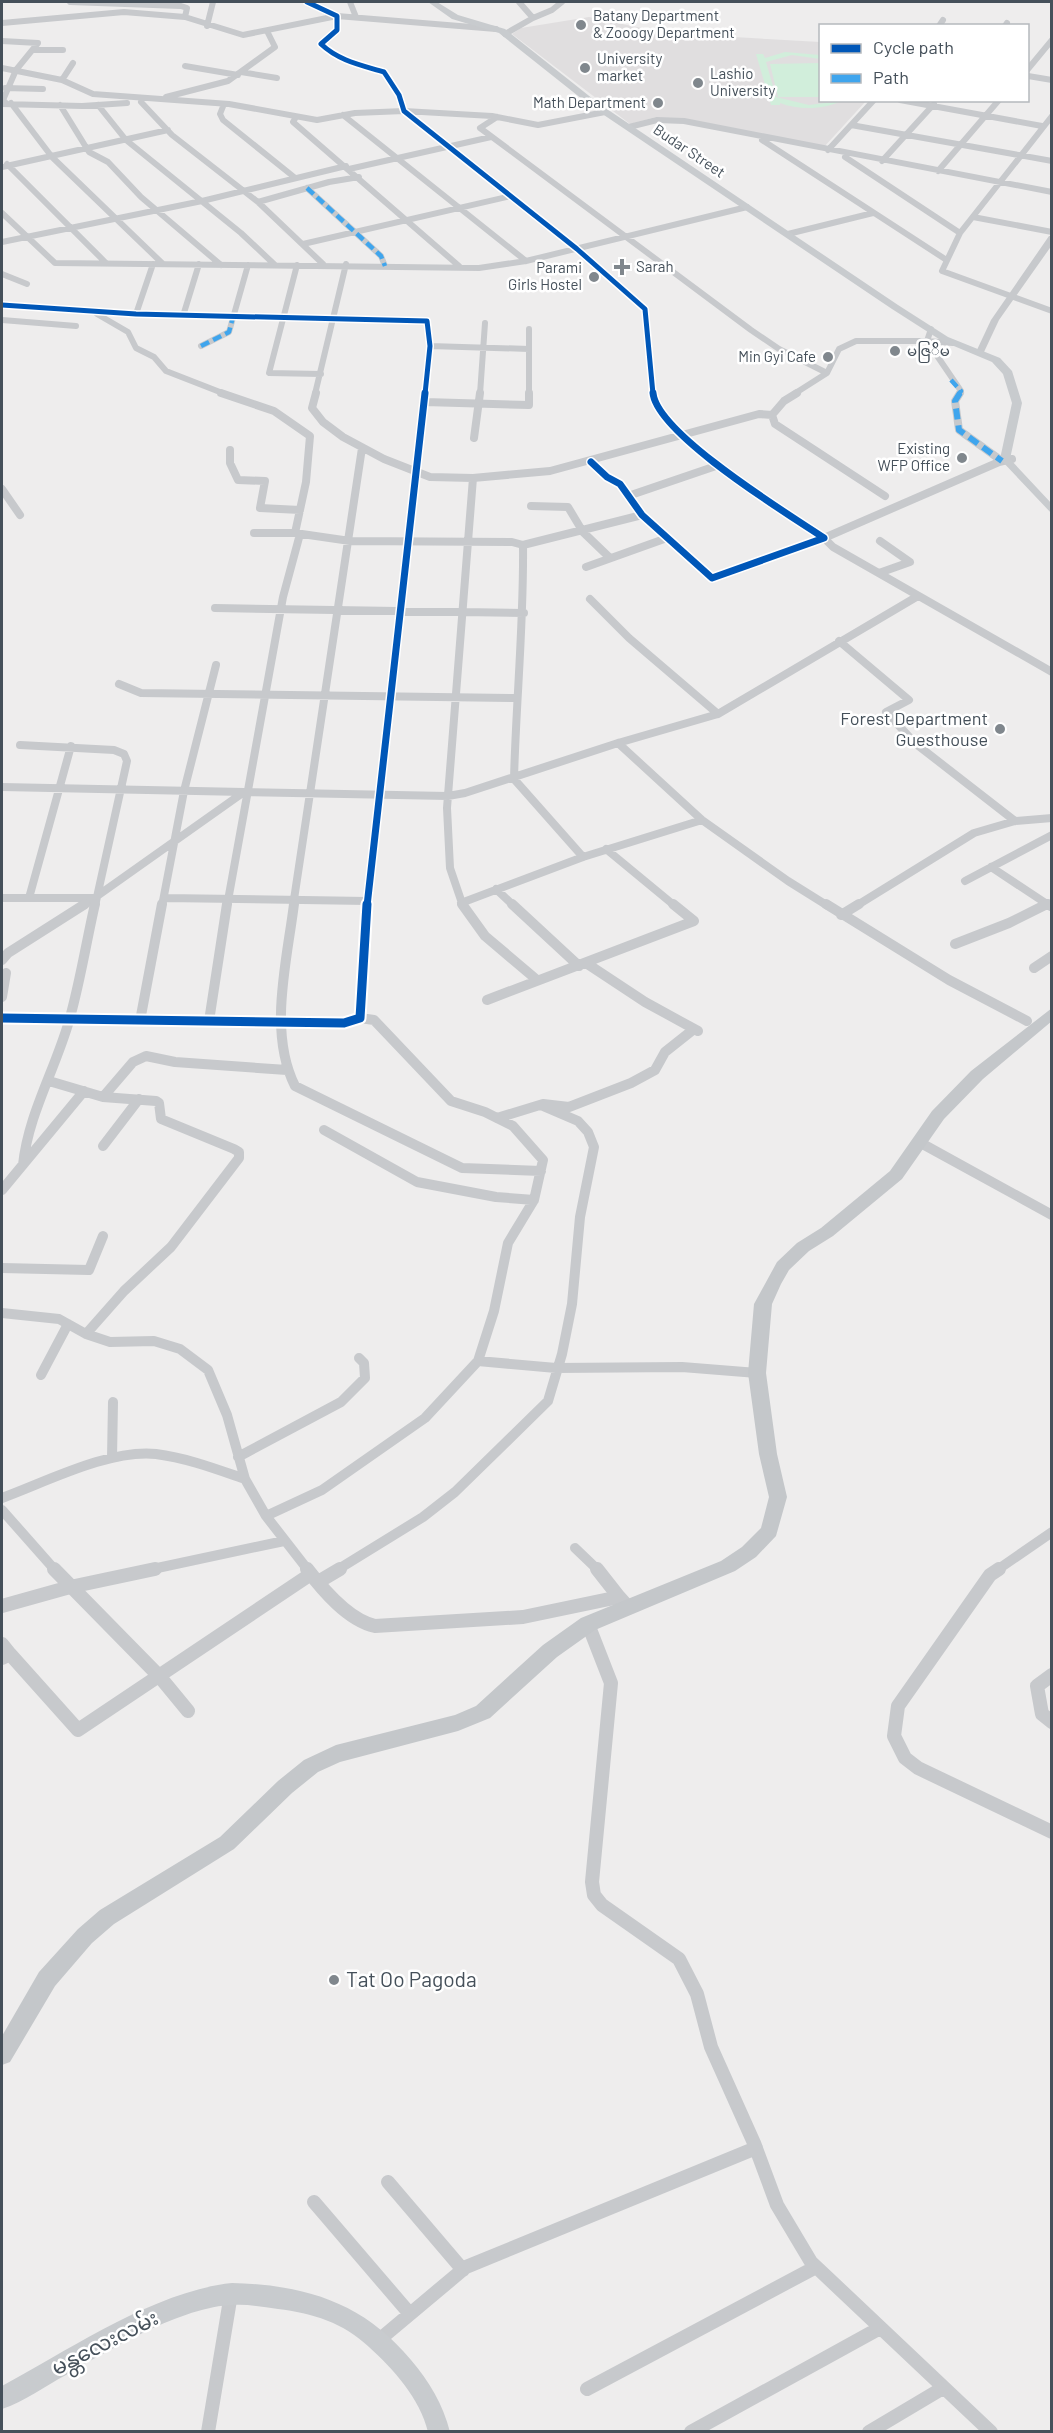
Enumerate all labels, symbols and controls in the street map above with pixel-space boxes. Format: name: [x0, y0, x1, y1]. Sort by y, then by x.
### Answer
place label: Batany Department & Zooogy Department: [593, 6, 735, 41]
marker: Batany Department & Zooogy Department: [574, 18, 588, 32]
legend: [819, 24, 1029, 102]
text: Cycle path: [873, 36, 954, 58]
place label: University market: [597, 49, 662, 84]
marker: University market: [578, 61, 592, 75]
place label: Lashio University: [710, 64, 775, 99]
text: Path: [873, 66, 909, 88]
marker: Lashio University: [691, 76, 705, 90]
place label: Math Department: [533, 93, 646, 111]
marker: Math Department: [651, 96, 665, 110]
street label: Budar Street: [650, 120, 729, 181]
place label: Sarah: [636, 257, 674, 275]
place label: Parami Girls Hostel: [508, 258, 582, 293]
marker: Sarah: [613, 258, 631, 276]
marker: Parami Girls Hostel: [587, 270, 601, 284]
place label: မဇြ်ိမ: [907, 341, 950, 363]
marker: မဇြ်ိမ: [888, 344, 902, 358]
place label: Min Gyi Cafe: [738, 347, 816, 365]
marker: Min Gyi Cafe: [821, 350, 835, 364]
place label: Existing WFP Office: [877, 439, 950, 474]
marker: Existing WFP Office: [955, 451, 969, 465]
place label: Forest Department Guesthouse: [840, 707, 988, 750]
marker: Forest Department Guesthouse: [993, 722, 1007, 736]
place label: Tat Oo Pagoda: [346, 1966, 477, 1991]
marker: Tat Oo Pagoda: [327, 1973, 341, 1987]
street label: မန္တလေးလမ်း: [46, 2302, 165, 2385]

